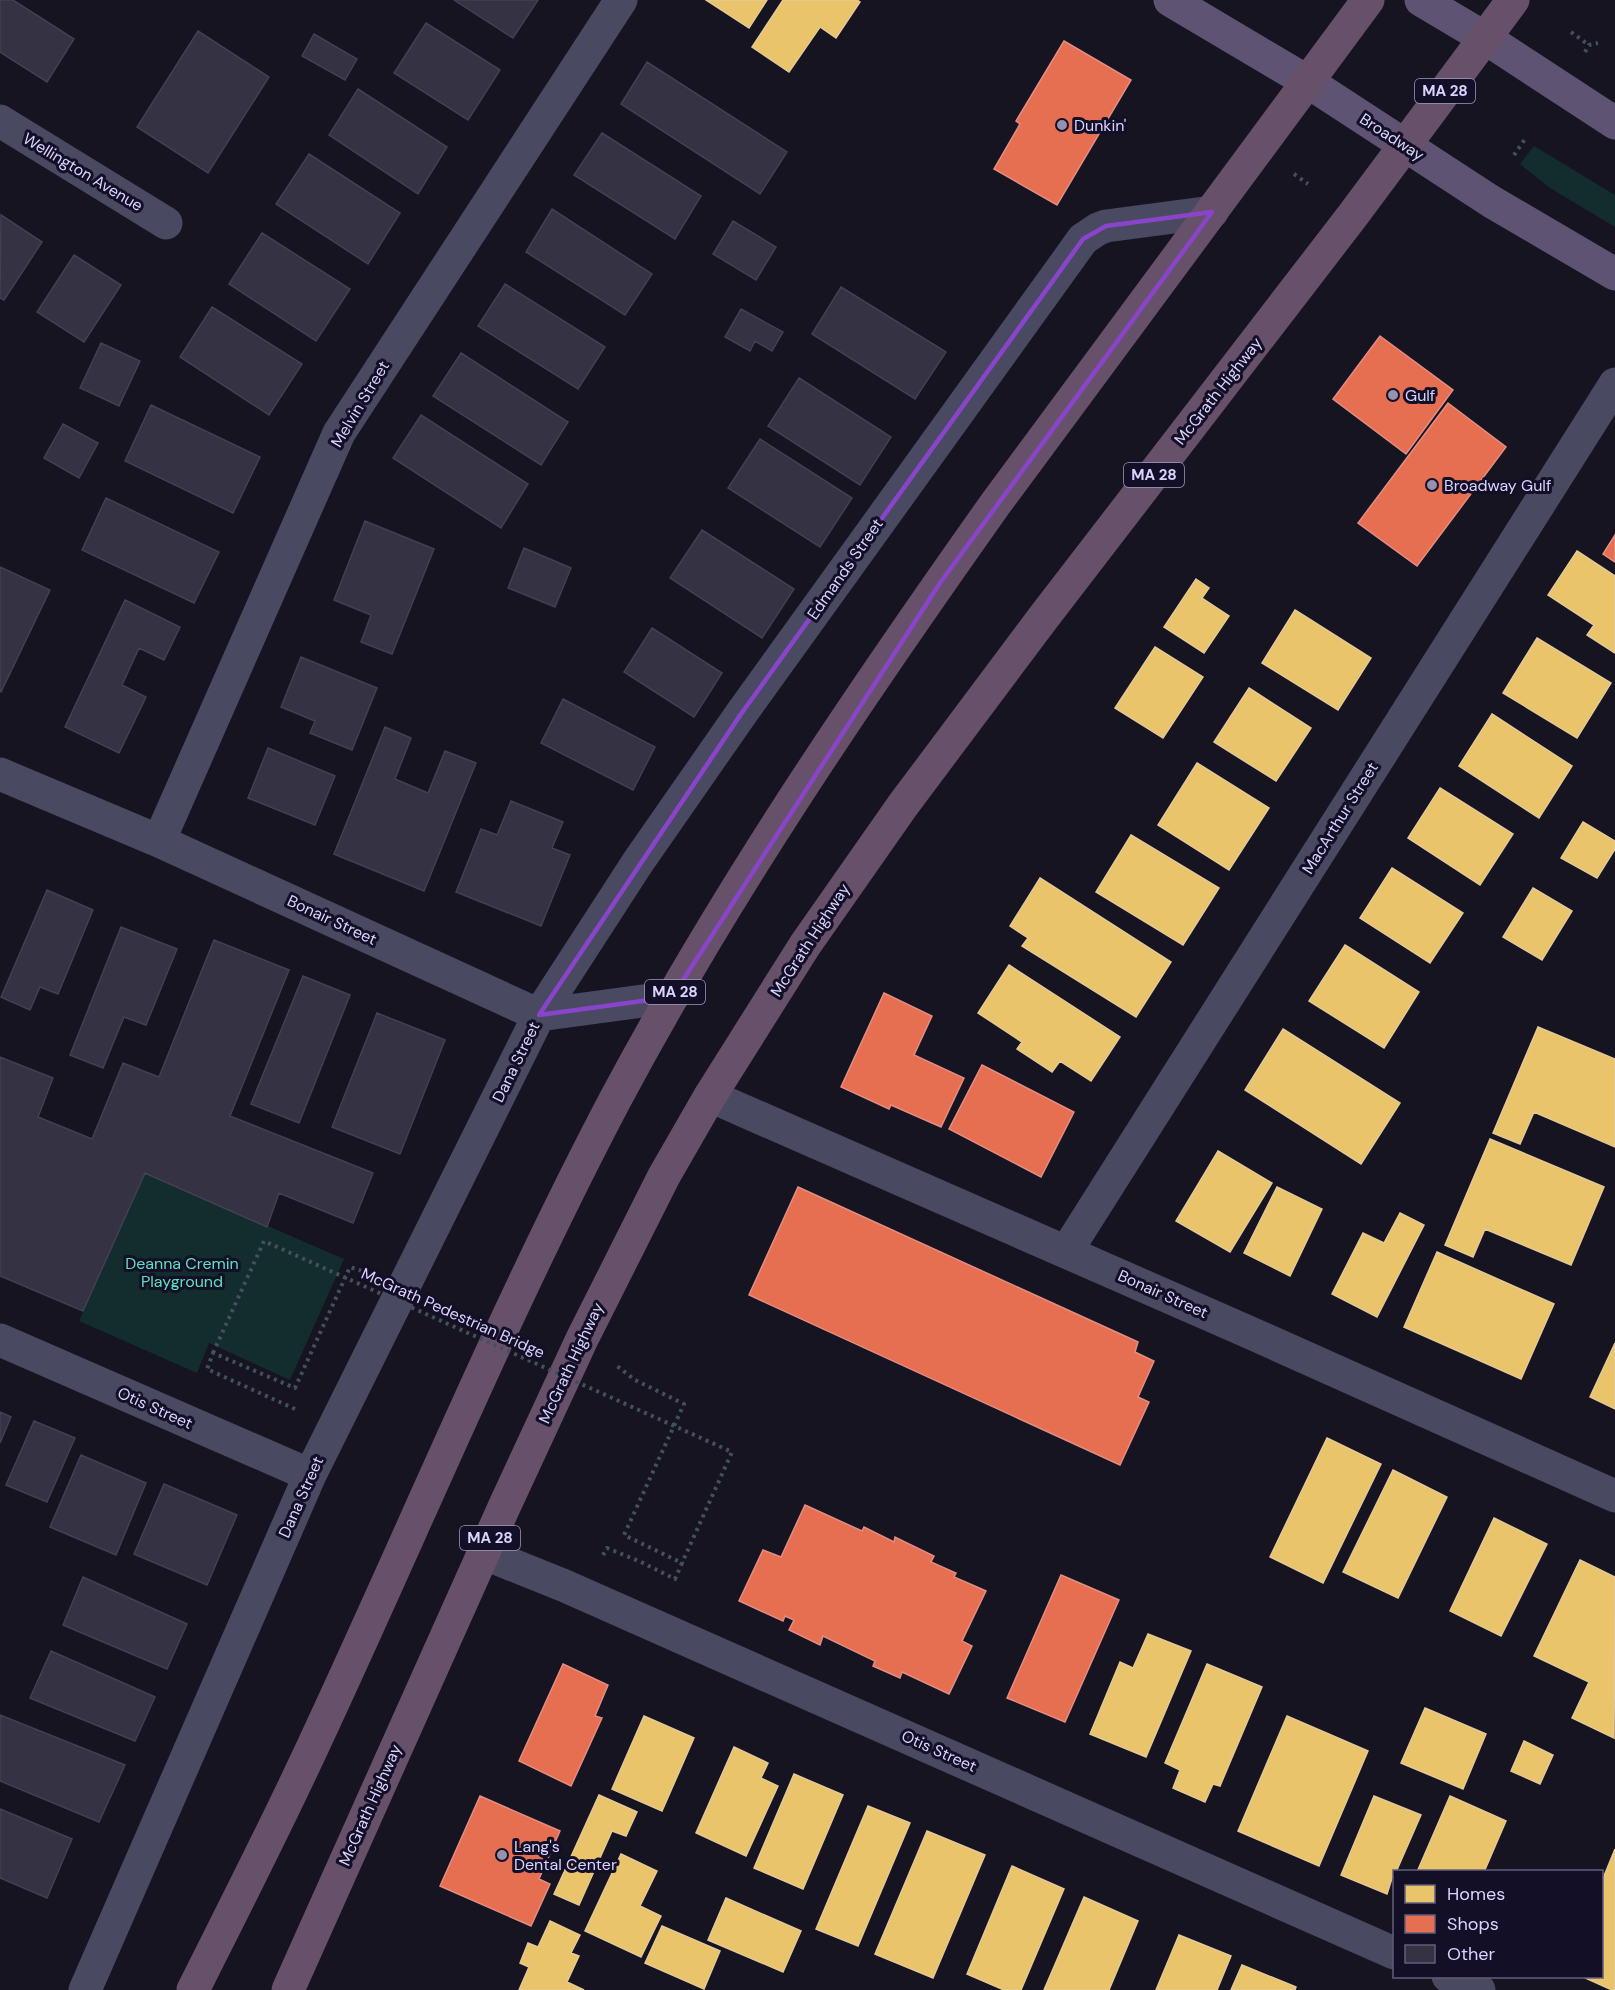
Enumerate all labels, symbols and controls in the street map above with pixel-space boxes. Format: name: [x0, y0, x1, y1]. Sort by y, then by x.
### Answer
road number: MA 28: [1415, 79, 1475, 103]
street label: Broadway: [1356, 108, 1428, 166]
place label: Dunkin': [1074, 115, 1126, 136]
marker: Dunkin': [1055, 118, 1069, 132]
street label: Wellington Avenue: [19, 128, 147, 216]
street label: McGrath Highway: [1169, 333, 1267, 449]
street label: Melvin Street: [326, 357, 394, 451]
place label: Gulf: [1405, 385, 1435, 406]
marker: Gulf: [1386, 388, 1400, 402]
road number: MA 28: [1124, 463, 1184, 487]
place label: Broadway Gulf: [1444, 475, 1551, 496]
marker: Broadway Gulf: [1425, 478, 1439, 492]
street label: Edmands Street: [802, 514, 888, 624]
street label: MacArthur Street: [1297, 758, 1383, 878]
street label: McGrath Highway: [766, 879, 855, 1001]
street label: Bonair Street: [284, 890, 380, 950]
road number: MA 28: [645, 980, 705, 1004]
street label: Dana Street: [487, 1018, 545, 1106]
park label: Deanna Cremin Playground: [125, 1253, 239, 1292]
street label: McGrath Pedestrian Bridge: [358, 1263, 548, 1363]
street label: Bonair Street: [1115, 1265, 1211, 1323]
street label: McGrath Highway: [534, 1299, 608, 1427]
street label: Otis Street: [114, 1382, 196, 1434]
street label: Dana Street: [274, 1453, 328, 1541]
road number: MA 28: [460, 1526, 520, 1550]
street label: Otis Street: [898, 1725, 980, 1777]
street label: McGrath Highway: [334, 1741, 406, 1869]
place label: Lang's Dental Center: [514, 1836, 617, 1875]
marker: Lang's Dental Center: [495, 1848, 509, 1862]
legend: [1393, 1870, 1603, 1978]
text: Homes: [1447, 1882, 1505, 1906]
text: Shops: [1447, 1912, 1499, 1936]
text: Other: [1447, 1942, 1496, 1966]

